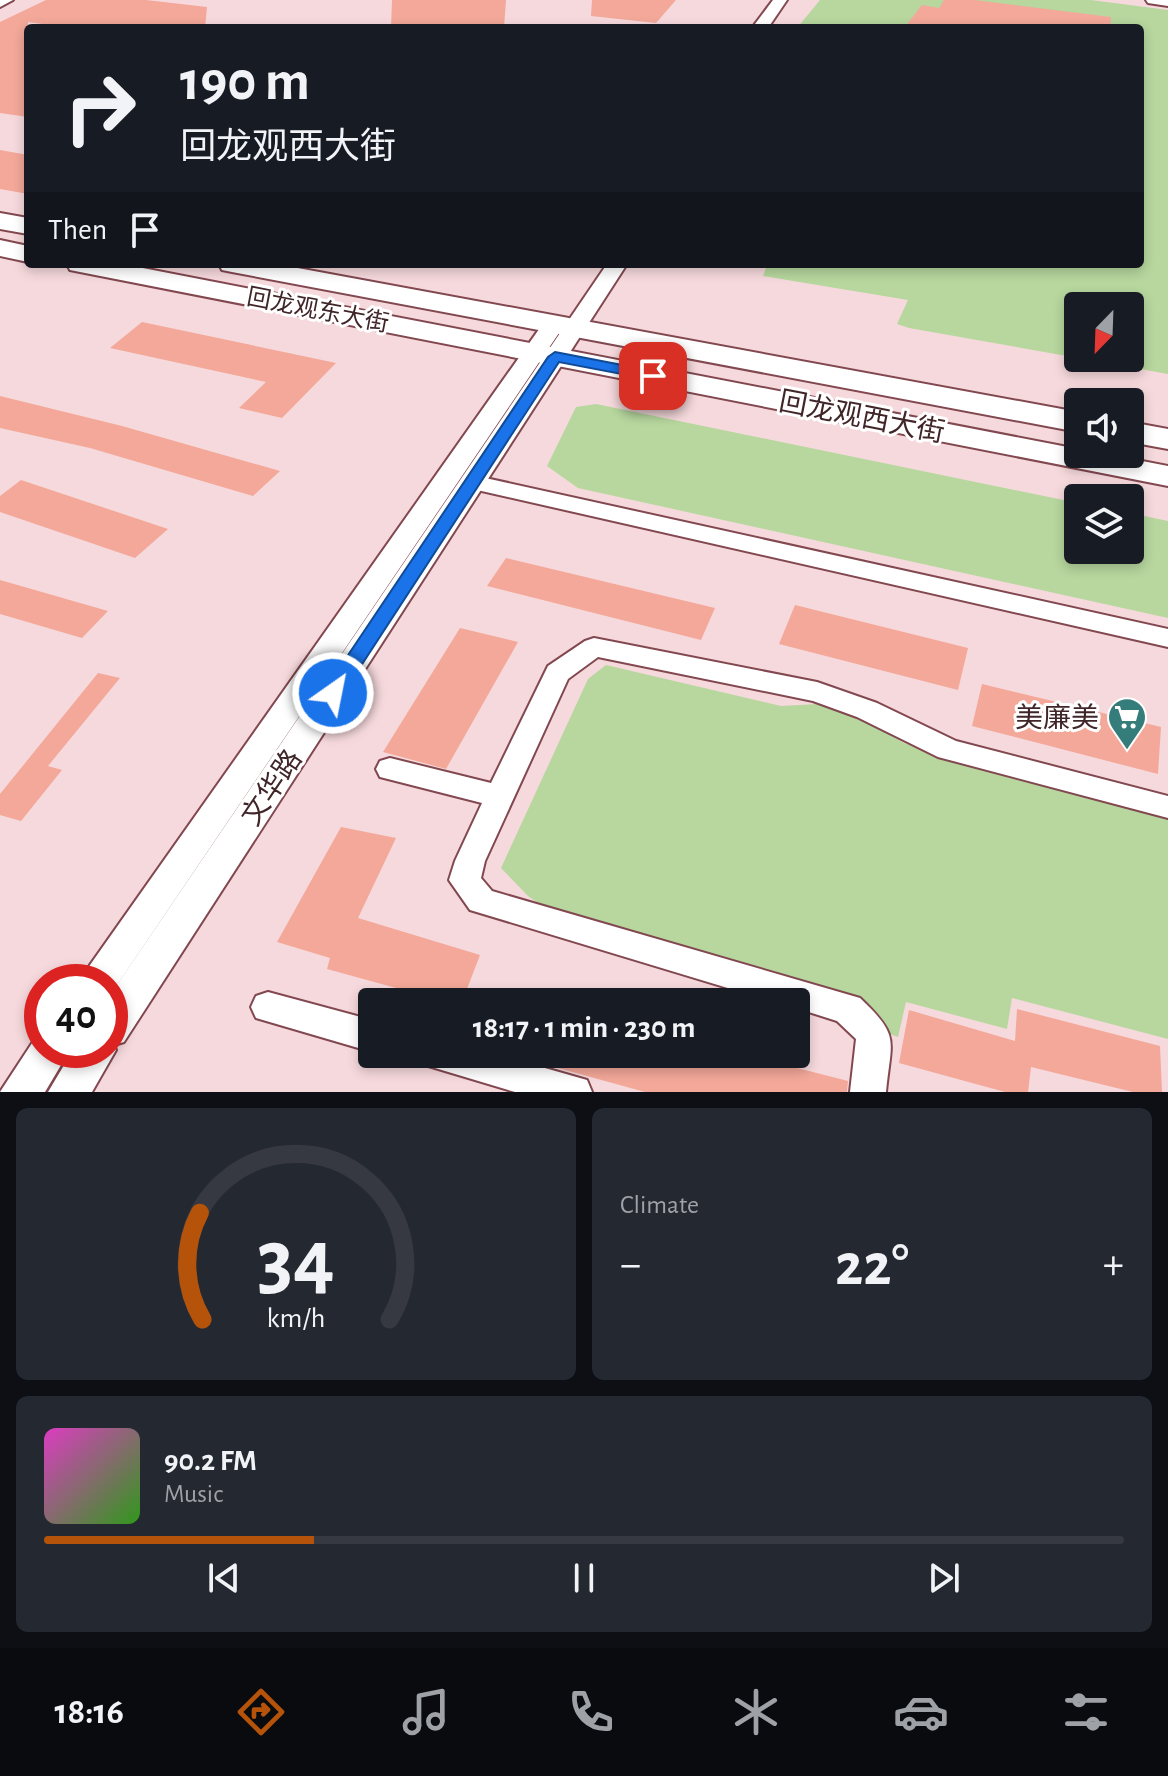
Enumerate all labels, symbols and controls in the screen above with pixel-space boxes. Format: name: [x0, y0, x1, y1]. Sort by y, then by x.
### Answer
text: 190 m: [180, 54, 310, 110]
icon: right: [48, 56, 152, 160]
text: 回龙观西大街: [180, 129, 396, 165]
icon: arrive: [123, 208, 167, 252]
text: Then: [48, 215, 107, 245]
street label: 回龙观东大街: [245, 284, 391, 336]
north arrow: [1064, 292, 1144, 372]
map controls: [1064, 292, 1144, 564]
pin: [619, 342, 687, 410]
icon: arrive: [631, 354, 675, 398]
street label: 回龙观西大街: [776, 386, 947, 448]
button: sound: [1064, 388, 1144, 468]
button: layers: [1064, 484, 1144, 564]
position arrow: [291, 651, 375, 735]
supermarket icon: 美廉美: [1106, 696, 1148, 751]
place label: 美廉美: [1015, 703, 1099, 733]
street label: 文华路: [236, 744, 308, 831]
speed limit sign: 40: [24, 964, 128, 1068]
text: 18:17 · 1 min · 230 m: [473, 1013, 695, 1043]
text: Climate: [620, 1192, 699, 1218]
text: 34: [257, 1219, 335, 1303]
text: 22°: [835, 1236, 909, 1296]
text: −: [620, 1243, 641, 1287]
text: +: [1103, 1243, 1124, 1287]
text: km/h: [267, 1304, 325, 1333]
text: 90.2 FM: [164, 1446, 257, 1476]
text: Music: [164, 1481, 223, 1507]
icon: previous: [202, 1556, 246, 1600]
icon: pause: [562, 1556, 606, 1600]
icon: next: [922, 1556, 966, 1600]
icon: directions: [233, 1684, 289, 1740]
icon: music: [398, 1684, 454, 1740]
icon: phone: [563, 1684, 619, 1740]
icon: climate: [728, 1684, 784, 1740]
icon: car: [893, 1684, 949, 1740]
icon: filters: [1058, 1684, 1114, 1740]
text: 18:16: [54, 1694, 124, 1730]

